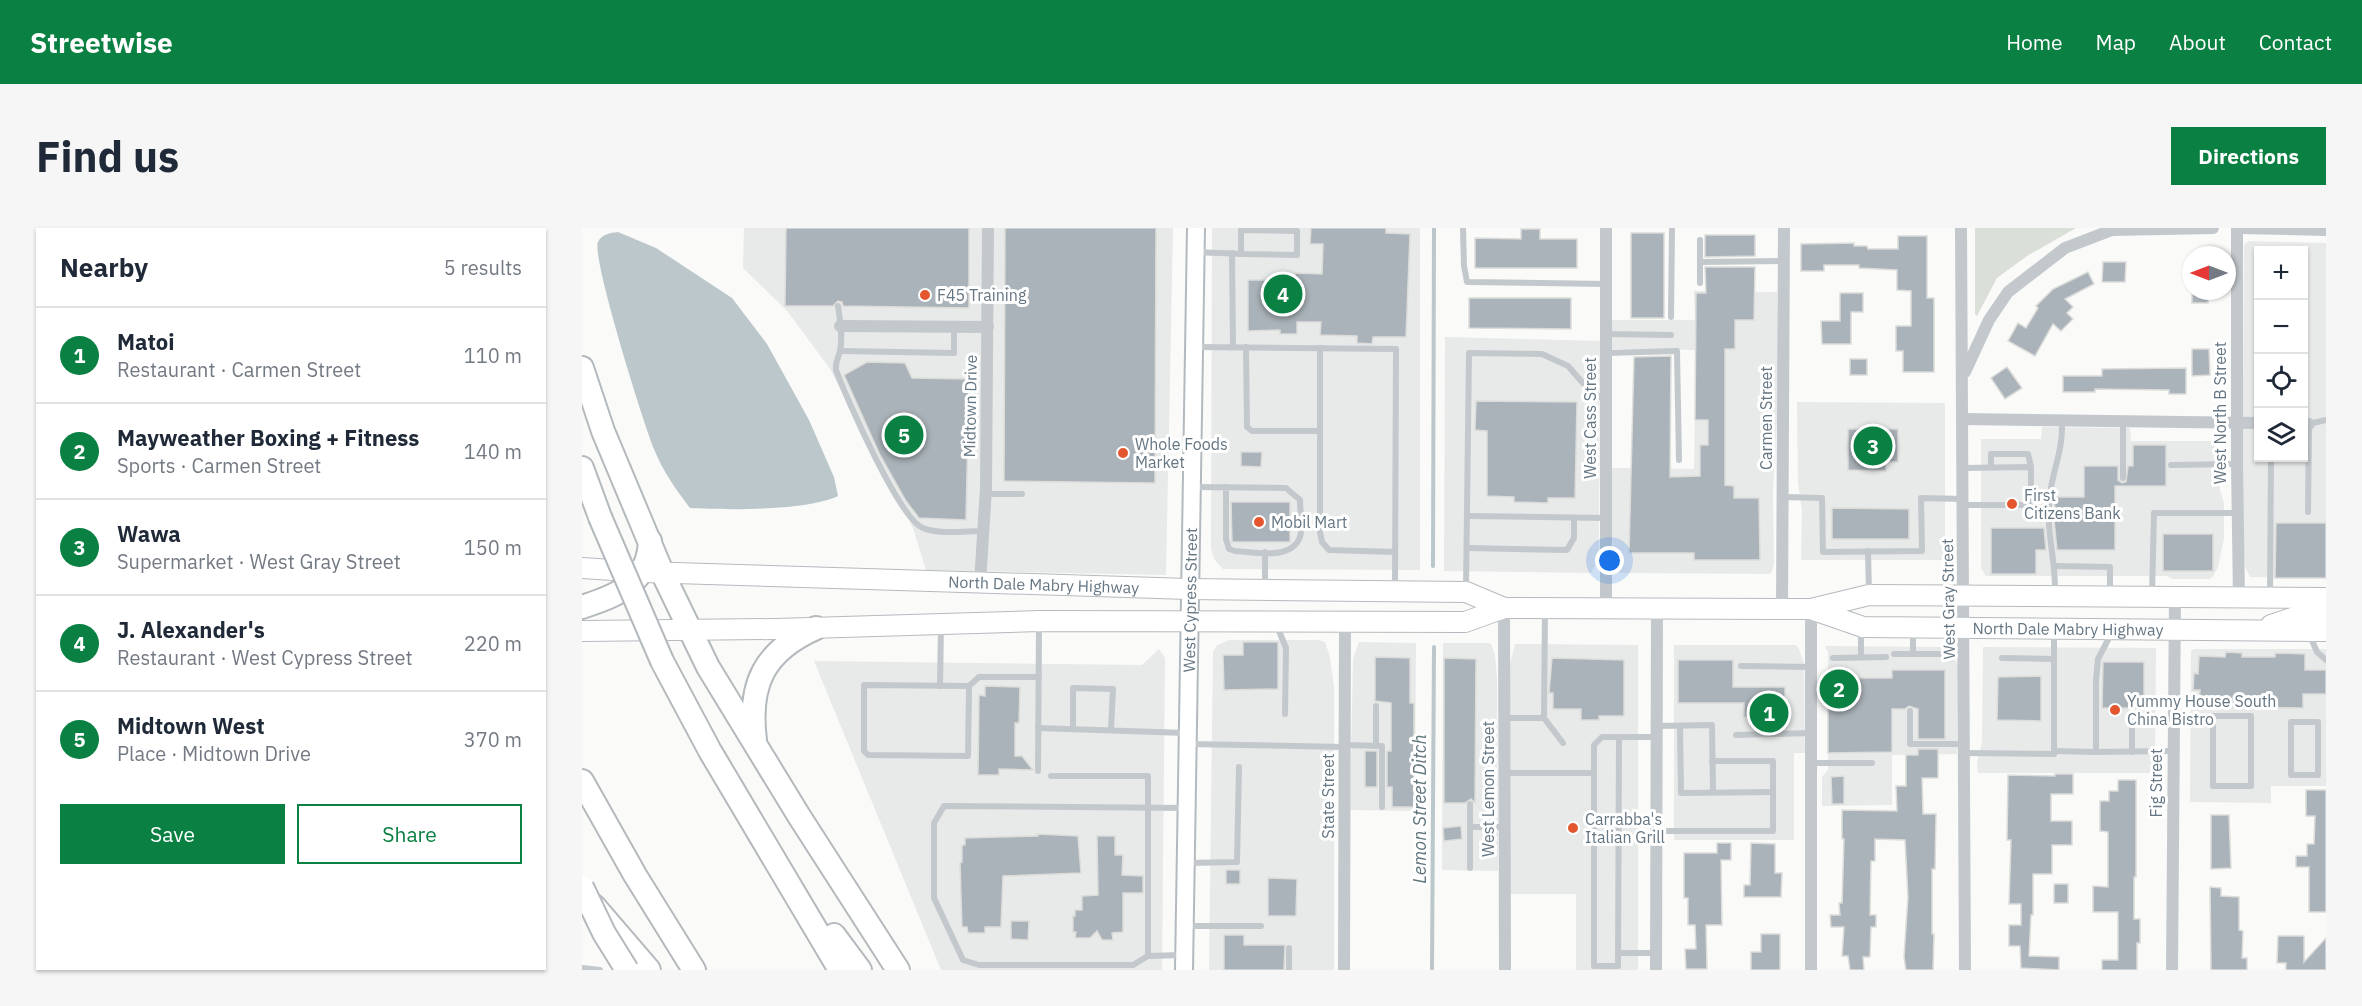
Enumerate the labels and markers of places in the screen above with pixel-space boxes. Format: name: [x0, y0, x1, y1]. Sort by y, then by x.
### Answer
pin: 4: [1264, 272, 1302, 316]
place label: F45 Training: [937, 285, 1027, 305]
marker: F45 Training: [918, 288, 932, 302]
pin: 5: [884, 412, 924, 458]
pin: 3: [1854, 424, 1892, 468]
place label: Whole Foods Market: [1135, 434, 1228, 472]
marker: Whole Foods Market: [1116, 446, 1130, 460]
place label: First Citizens Bank: [2024, 485, 2121, 523]
marker: First Citizens Bank: [2005, 497, 2019, 511]
place label: Mobil Mart: [1271, 512, 1347, 532]
marker: Mobil Mart: [1252, 515, 1266, 529]
pin: 2: [1820, 666, 1858, 712]
pin: 1: [1750, 690, 1788, 736]
place label: Yummy House South China Bistro: [2127, 691, 2276, 729]
marker: Yummy House South China Bistro: [2108, 703, 2122, 717]
place label: Carrabba's Italian Grill: [1585, 809, 1665, 847]
marker: Carrabba's Italian Grill: [1566, 821, 1580, 835]

